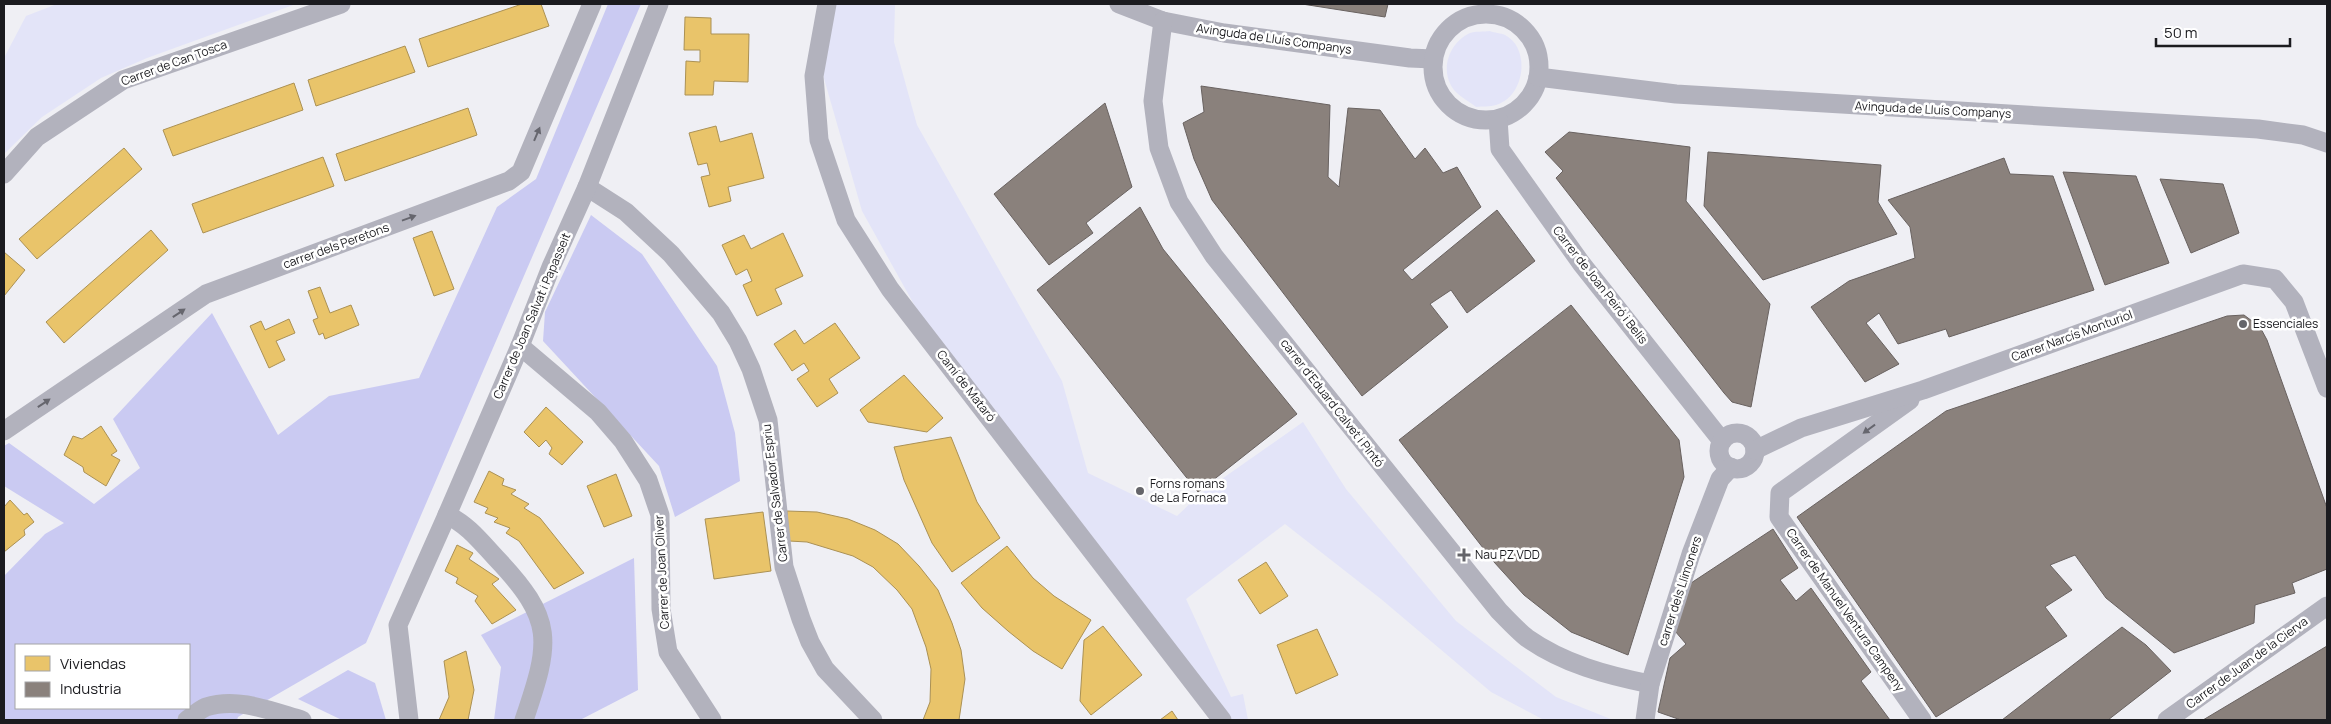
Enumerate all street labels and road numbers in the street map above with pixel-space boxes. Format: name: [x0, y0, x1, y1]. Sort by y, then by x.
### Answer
street label: Avinguda de Lluís Companys: [1195, 19, 1353, 58]
street label: Carrer de Can Tosca: [118, 35, 229, 90]
street label: Avinguda de Lluís Companys: [1854, 97, 2012, 122]
street label: carrer dels Peretons: [280, 218, 391, 273]
street label: Carrer de Joan Peiró i Belis: [1549, 222, 1652, 347]
street label: Carrer de Joan Salvat i Papasseit: [489, 230, 574, 402]
street label: Carrer Narcís Monturiol: [2009, 306, 2135, 365]
street label: carrer d'Eduard Calvet i Pintó: [1277, 335, 1388, 471]
street label: Camí de Mataró: [933, 346, 1000, 425]
street label: Carrer de Salvador Espriu: [758, 423, 791, 563]
street label: Carrer de Joan Oliver: [650, 514, 673, 630]
street label: Carrer de Manuel Ventura Campeny: [1782, 525, 1909, 695]
street label: carrer dels Llimoners: [1654, 534, 1705, 648]
street label: Carrer de Juan de la Cierva: [2182, 613, 2311, 713]

